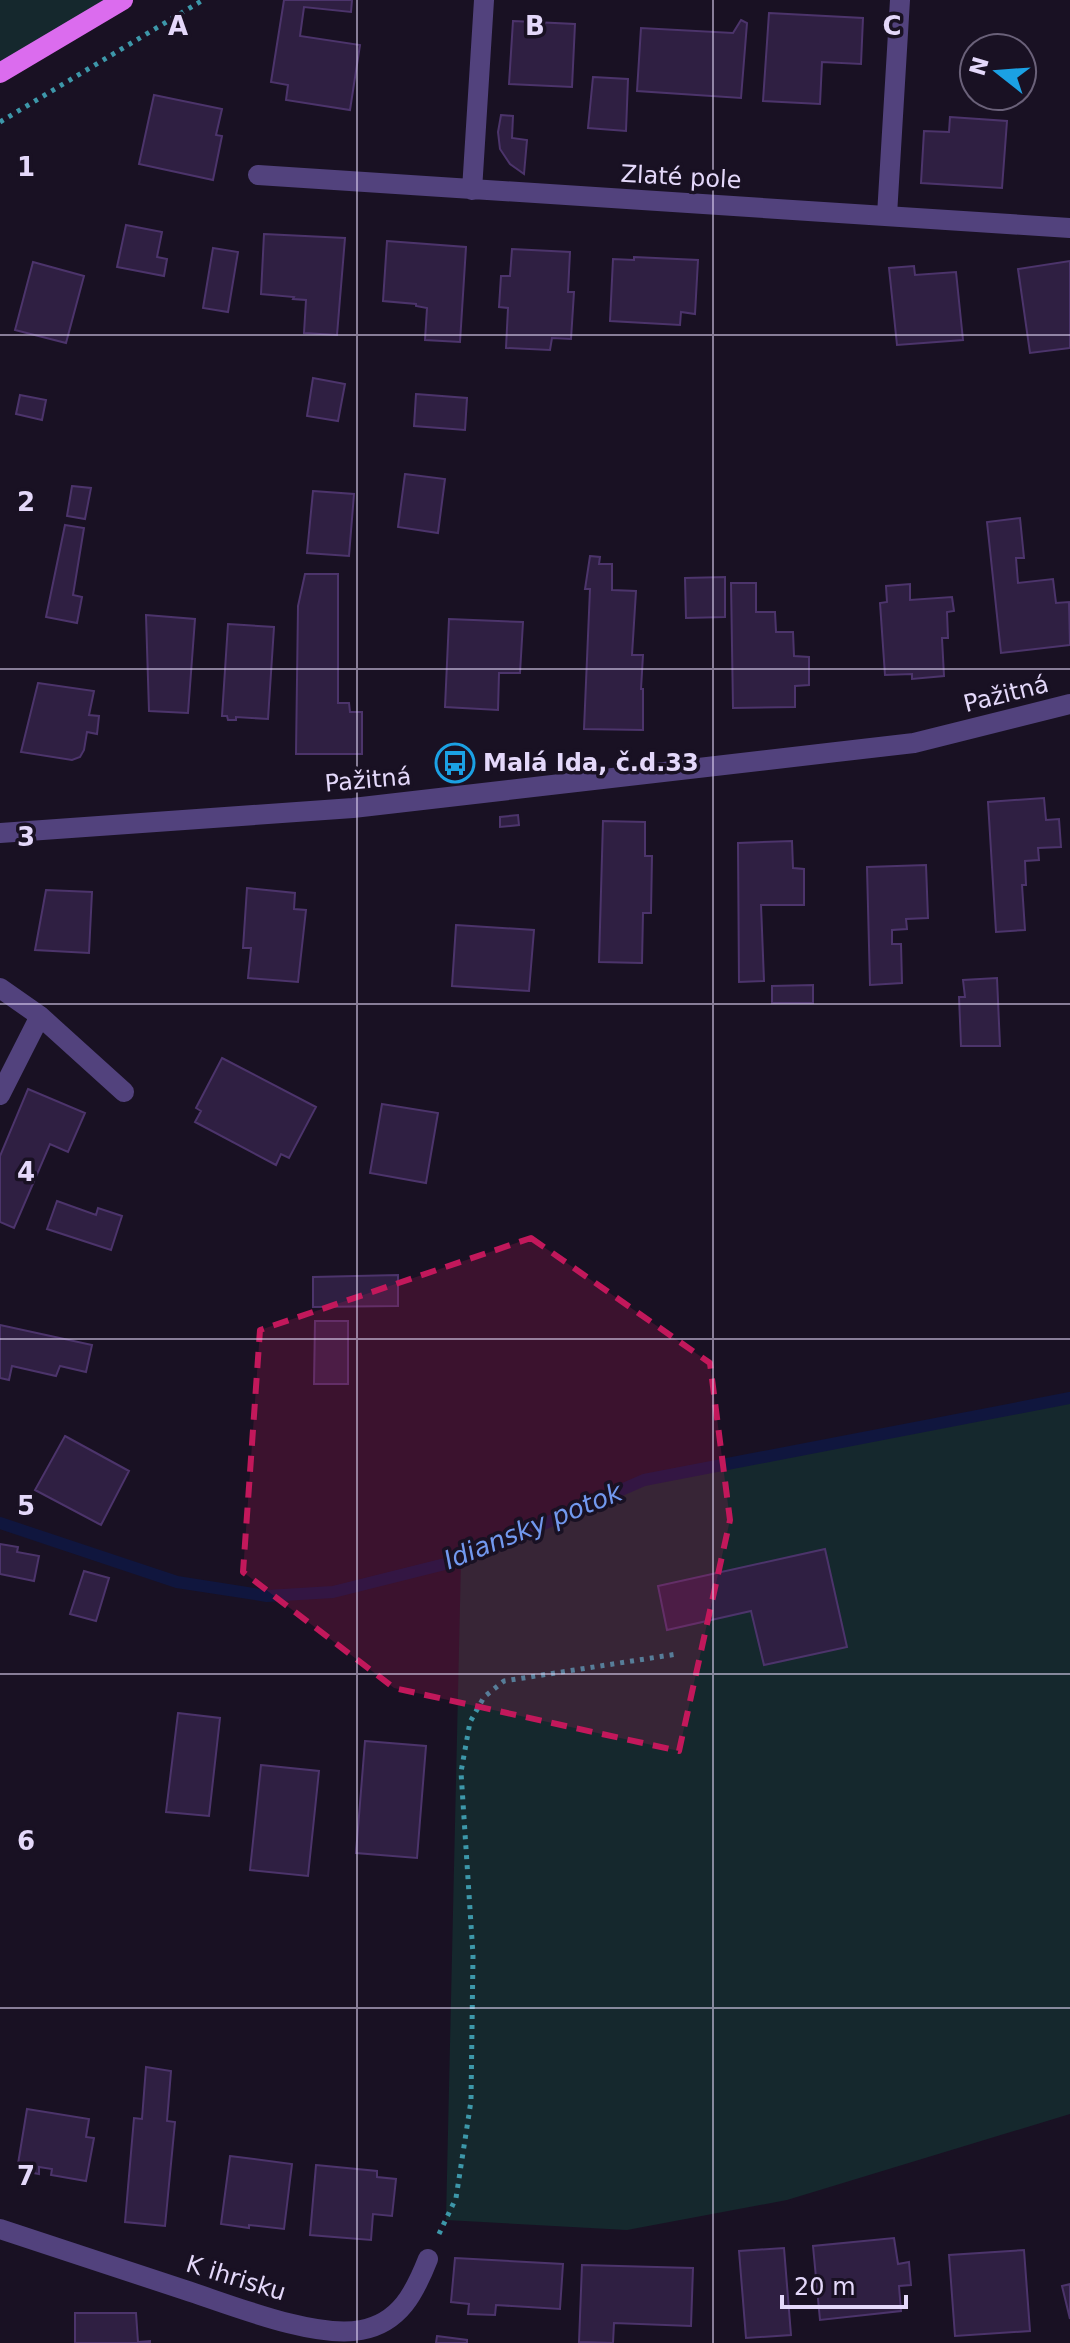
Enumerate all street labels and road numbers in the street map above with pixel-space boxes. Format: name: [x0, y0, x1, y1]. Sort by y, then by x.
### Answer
street label: Zlaté pole: [620, 160, 742, 194]
street label: Pažitná: [961, 670, 1051, 718]
street label: Pažitná: [324, 762, 412, 798]
street label: K ihrisku: [183, 2250, 289, 2306]

